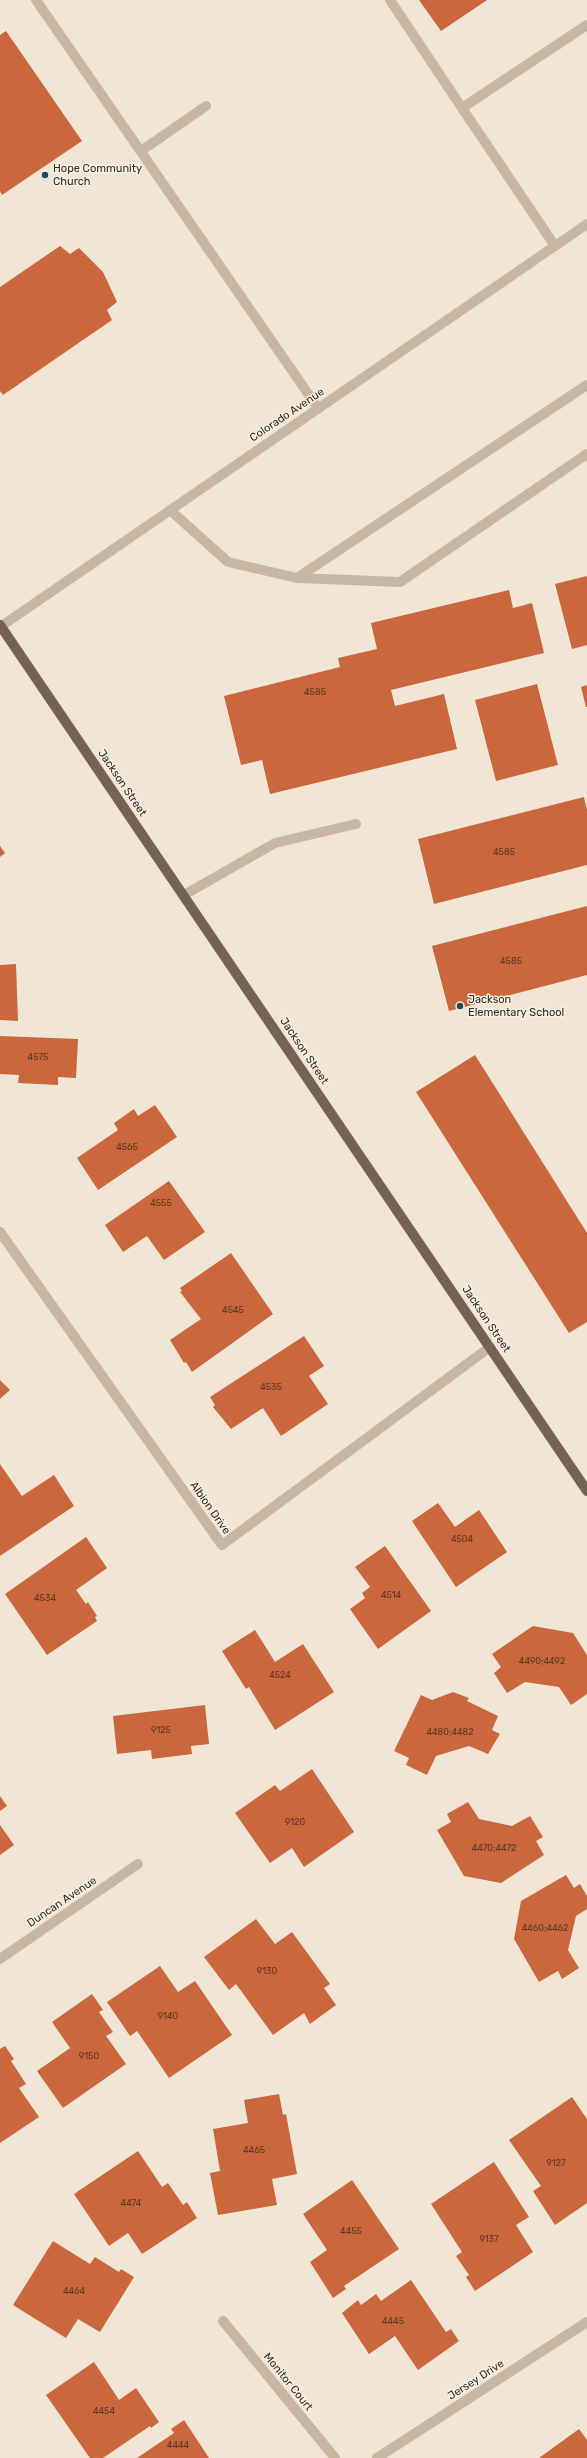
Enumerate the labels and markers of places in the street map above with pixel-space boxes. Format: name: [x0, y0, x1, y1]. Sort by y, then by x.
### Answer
place label: Hope Community Church: [53, 162, 142, 188]
marker: Hope Community Church: [40, 170, 50, 180]
place label: Jackson Elementary School: [468, 993, 564, 1019]
marker: Jackson Elementary School: [455, 1001, 465, 1011]

